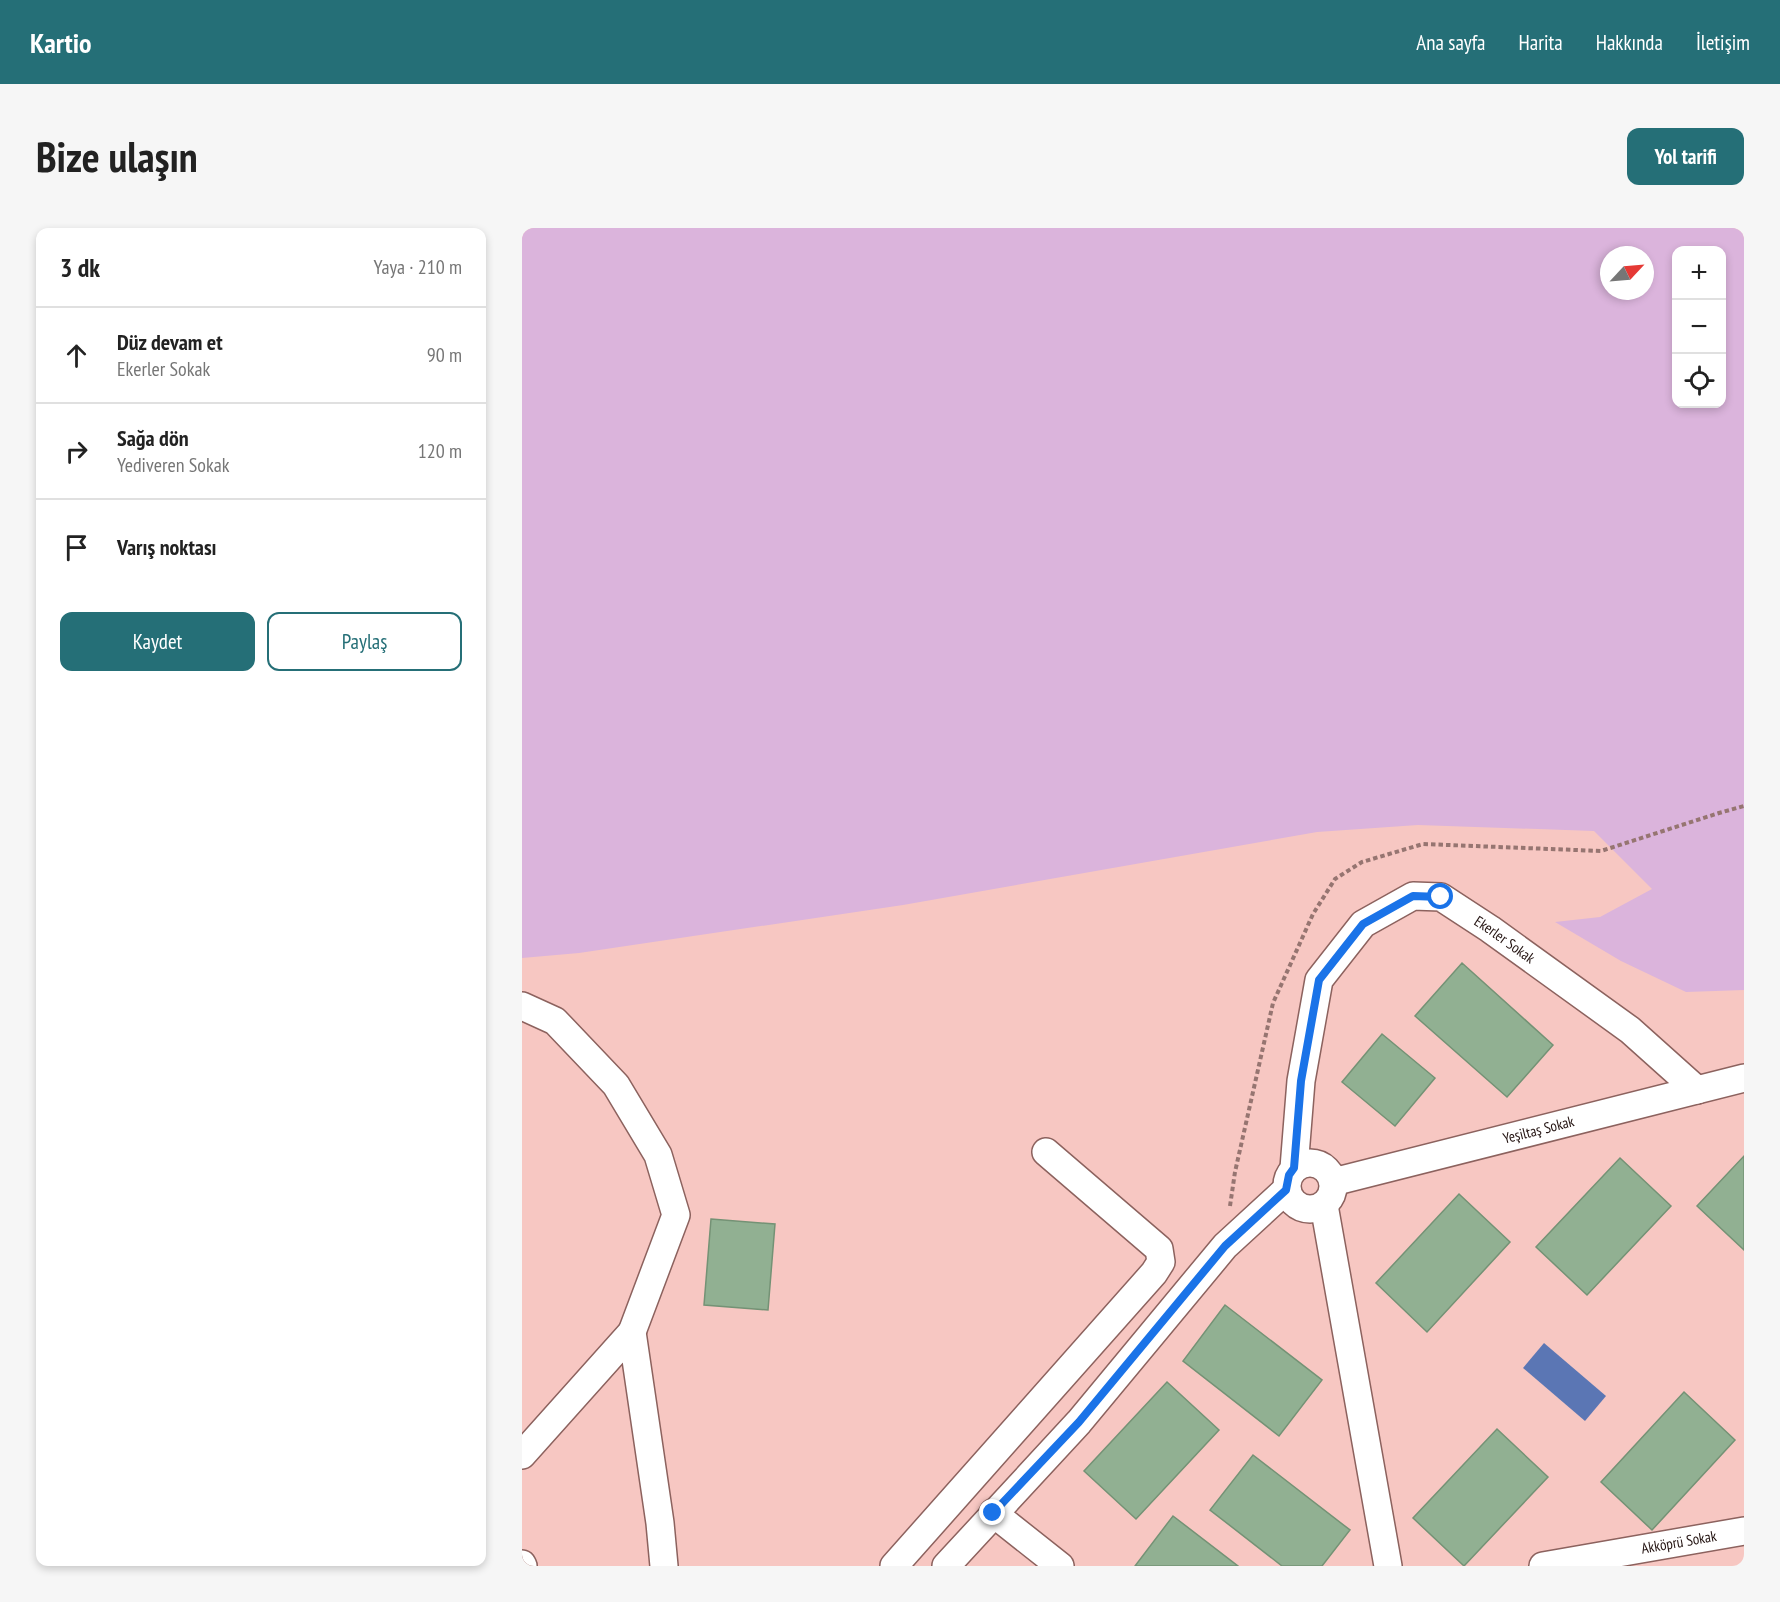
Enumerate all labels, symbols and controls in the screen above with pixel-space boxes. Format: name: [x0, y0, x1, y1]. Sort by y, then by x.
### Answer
text: Kartio: [30, 24, 92, 61]
text: Ana sayfa: [1416, 29, 1485, 56]
text: Harita: [1518, 29, 1563, 56]
text: Hakkında: [1596, 29, 1663, 56]
text: İletişim: [1696, 29, 1750, 56]
button: Yol tarifi: [1627, 128, 1744, 185]
text: Bize ulaşın: [36, 129, 198, 184]
north arrow: [1600, 246, 1654, 300]
map controls: [1672, 246, 1726, 408]
button: +: [1672, 246, 1726, 300]
text: 3 dk: [60, 251, 100, 284]
text: Yaya · 210 m: [374, 254, 462, 280]
button: −: [1672, 300, 1726, 354]
text: Düz devam et: [117, 328, 223, 356]
icon: ahead: [60, 339, 93, 372]
text: 90 m: [427, 342, 462, 368]
button: locate: [1672, 354, 1726, 408]
text: Ekerler Sokak: [117, 356, 210, 382]
text: Sağa dön: [117, 424, 189, 452]
icon: right: [60, 435, 93, 468]
text: 120 m: [418, 438, 462, 464]
text: Yediveren Sokak: [117, 452, 229, 478]
icon: arrive: [60, 531, 93, 564]
text: Varış noktası: [117, 533, 217, 561]
button: Kaydet: [60, 612, 255, 671]
button: Paylaş: [267, 612, 462, 671]
route start: [1427, 883, 1453, 909]
street label: Ekerler Sokak: [1471, 911, 1539, 967]
street label: Yeşiltaş Sokak: [1501, 1111, 1576, 1148]
route end: [979, 1499, 1005, 1525]
street label: Akköprü Sokak: [1640, 1526, 1718, 1558]

